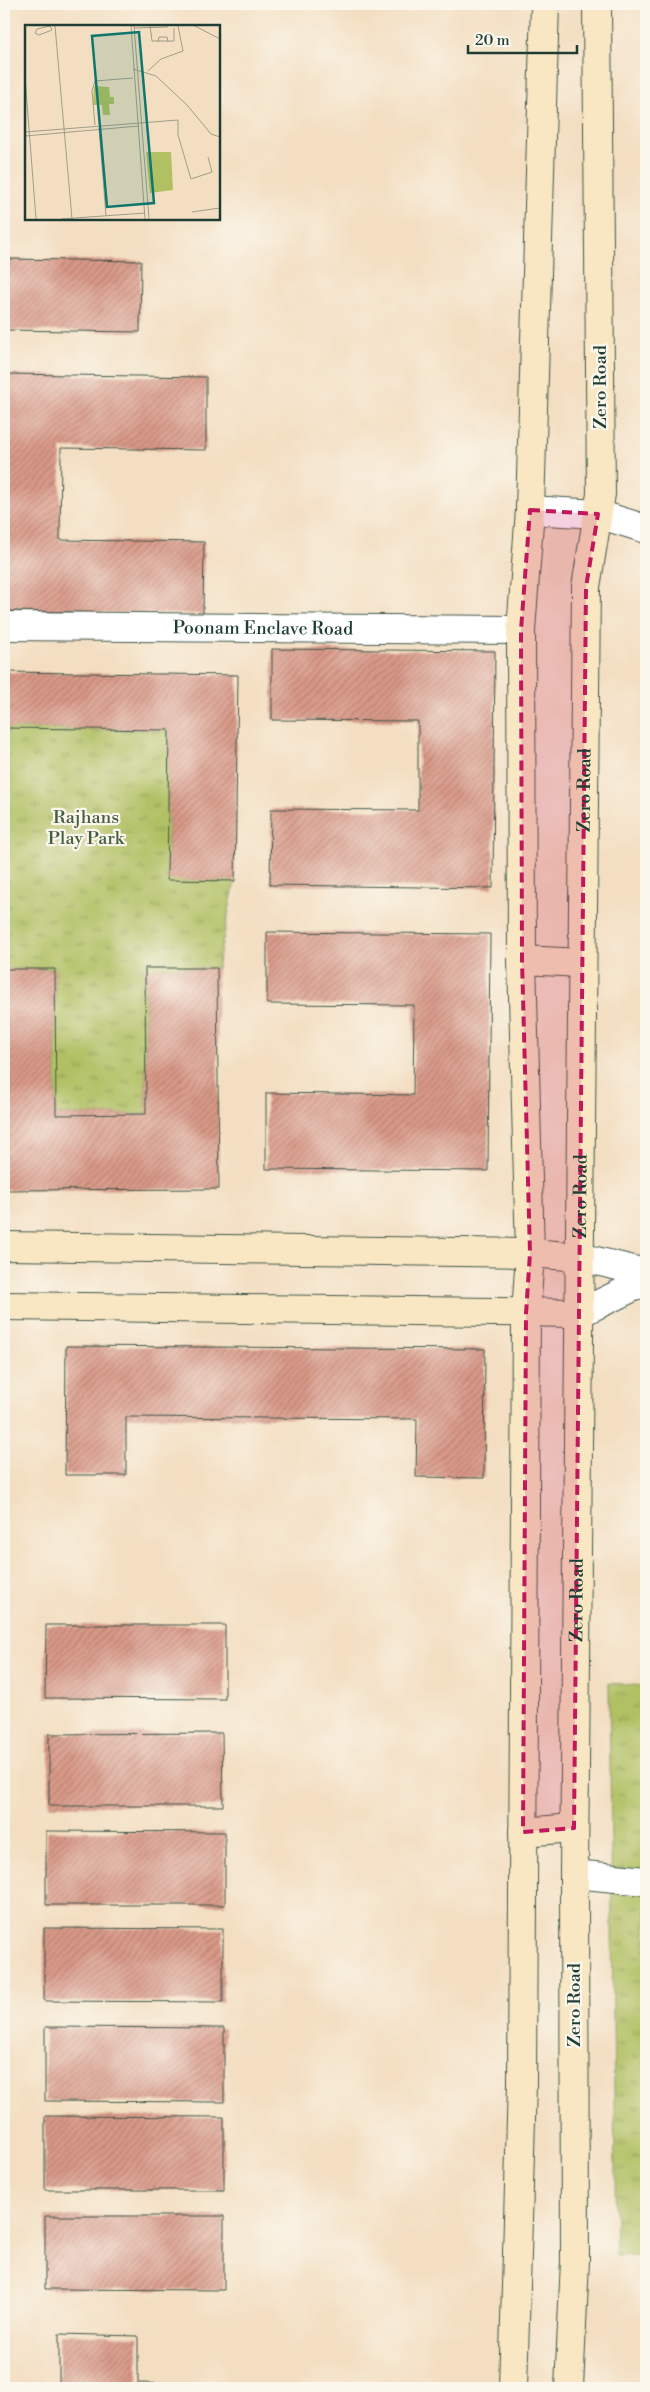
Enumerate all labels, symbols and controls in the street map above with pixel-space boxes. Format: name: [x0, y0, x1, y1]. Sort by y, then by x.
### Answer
scale bar: [468, 22, 576, 54]
inset map: [25, 25, 220, 220]
text: 20 m: [475, 31, 510, 50]
street label: Zero Road: [589, 344, 612, 429]
street label: Poonam Enclave Road: [173, 616, 354, 641]
street label: Zero Road: [573, 747, 597, 832]
park label: Rajhans Play Park: [48, 806, 126, 850]
street label: Zero Road: [569, 1153, 593, 1238]
street label: Zero Road: [565, 1557, 589, 1642]
street label: Zero Road: [563, 1962, 586, 2047]

